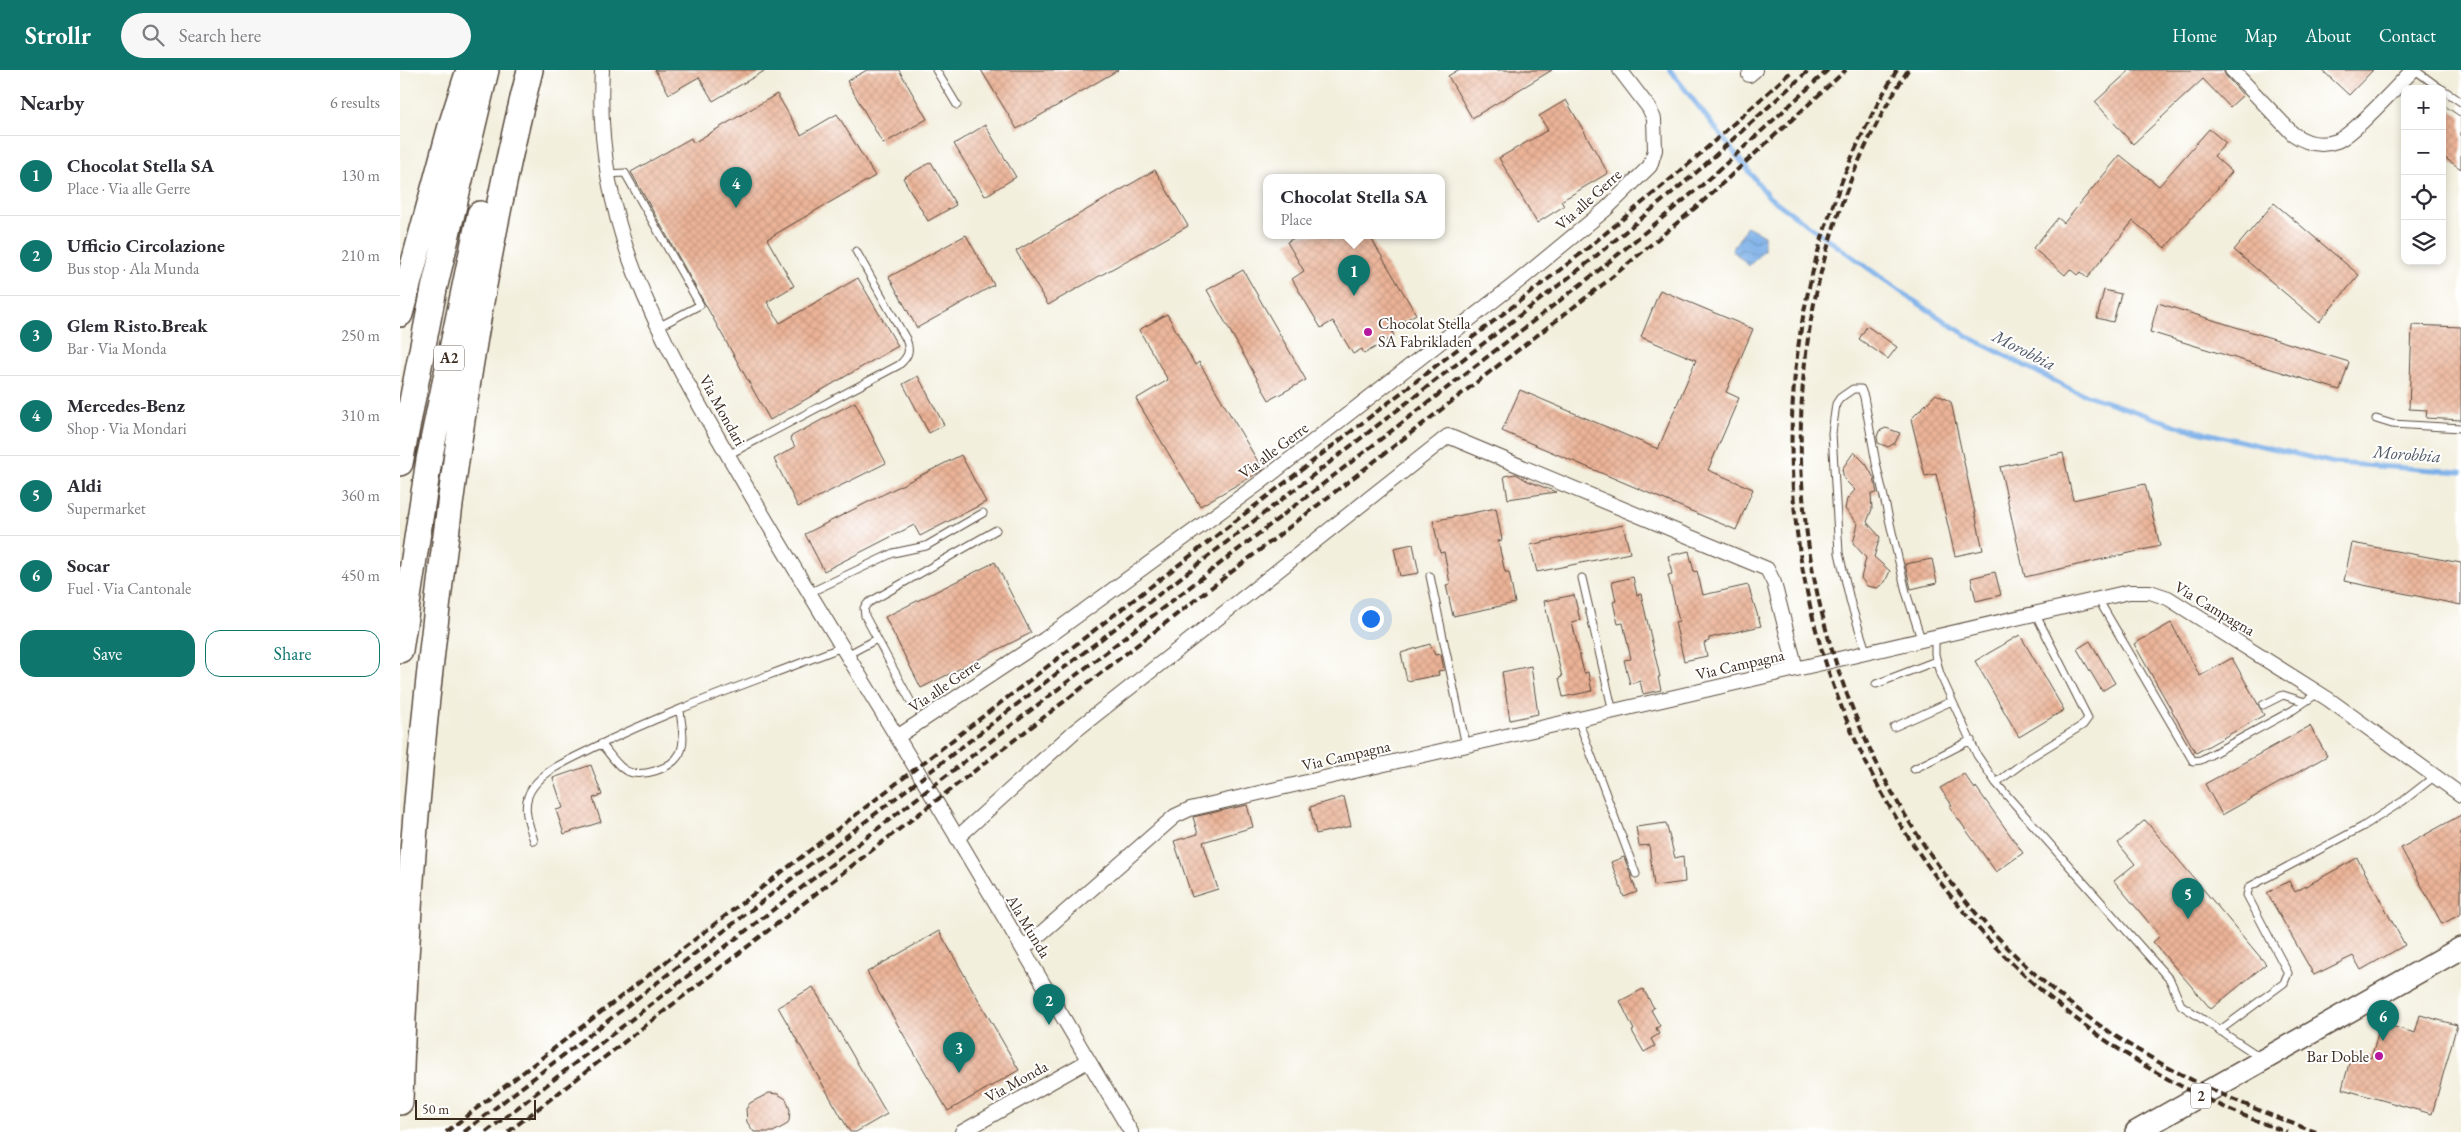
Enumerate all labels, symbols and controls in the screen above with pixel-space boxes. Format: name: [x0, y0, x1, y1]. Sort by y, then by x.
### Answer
search box: [121, 13, 471, 58]
text: Strollr: [25, 20, 91, 51]
icon: search: [139, 21, 167, 49]
text: Search here: [179, 23, 261, 48]
text: Home: [2172, 24, 2217, 47]
text: Map: [2245, 24, 2277, 47]
text: About: [2305, 24, 2351, 47]
text: Contact: [2379, 24, 2436, 47]
map controls: [2401, 85, 2446, 265]
button: +: [2401, 85, 2446, 130]
text: Nearby: [20, 89, 84, 116]
text: 6 results: [330, 92, 380, 113]
button: −: [2401, 130, 2446, 175]
text: Chocolat Stella SA: [67, 153, 214, 178]
street label: Via alle Gerre: [1551, 164, 1626, 235]
text: 1: [32, 165, 40, 186]
text: 130 m: [341, 165, 380, 186]
pin: 4: [720, 167, 752, 208]
popup: [1263, 174, 1445, 239]
button: locate: [2401, 175, 2446, 220]
text: Place · Via alle Gerre: [67, 178, 190, 199]
text: Chocolat Stella SA: [1280, 184, 1428, 209]
text: Place: [1280, 209, 1312, 230]
button: layers: [2401, 220, 2446, 265]
text: Ufficio Circolazione: [67, 233, 225, 258]
text: 2: [32, 245, 40, 266]
text: 210 m: [341, 245, 380, 266]
pin: 1: [1338, 255, 1370, 296]
text: Bus stop · Ala Munda: [67, 258, 199, 279]
text: Glem Risto.Break: [67, 313, 208, 338]
place label: Chocolat Stella SA Fabrikladen: [1378, 313, 1472, 352]
water label: Morobbia: [1988, 323, 2060, 375]
text: 3: [32, 325, 40, 346]
text: 250 m: [341, 325, 380, 346]
marker: Chocolat Stella SA Fabrikladen: [1362, 326, 1374, 338]
text: Bar · Via Monda: [67, 338, 167, 359]
road number: A2: [434, 346, 464, 370]
street label: Via Mondari: [694, 371, 751, 450]
text: Mercedes-Benz: [67, 393, 185, 418]
text: 4: [32, 405, 40, 426]
text: 310 m: [341, 405, 380, 426]
street label: Via alle Gerre: [1234, 417, 1312, 484]
text: Shop · Via Mondari: [67, 418, 187, 439]
water label: Morobbia: [2371, 440, 2442, 467]
text: Aldi: [67, 473, 102, 498]
text: 5: [32, 485, 40, 506]
text: 360 m: [341, 485, 380, 506]
text: Supermarket: [67, 498, 146, 519]
text: Socar: [67, 553, 110, 578]
text: 6: [32, 565, 40, 586]
text: 450 m: [341, 565, 380, 586]
street label: Via Campagna: [2171, 576, 2259, 641]
text: Fuel · Via Cantonale: [67, 578, 191, 599]
your location: [1358, 606, 1384, 632]
button: Save: [20, 630, 195, 677]
button: Share: [205, 630, 380, 677]
street label: Via Campagna: [1694, 644, 1787, 685]
street label: Via alle Gerre: [904, 654, 984, 717]
street label: Via Campagna: [1300, 735, 1393, 776]
pin: 5: [2172, 878, 2204, 919]
street label: Ala Munda: [1001, 890, 1056, 962]
pin: 2: [1033, 984, 1065, 1025]
pin: 6: [2367, 1000, 2399, 1041]
pin: 3: [943, 1032, 975, 1073]
place label: Bar Doble: [2307, 1046, 2369, 1067]
marker: Bar Doble: [2373, 1050, 2385, 1062]
street label: Via Monda: [981, 1055, 1052, 1107]
road number: 2: [2191, 1084, 2211, 1108]
scale bar: [415, 1097, 536, 1120]
text: 50 m: [422, 1100, 449, 1118]

